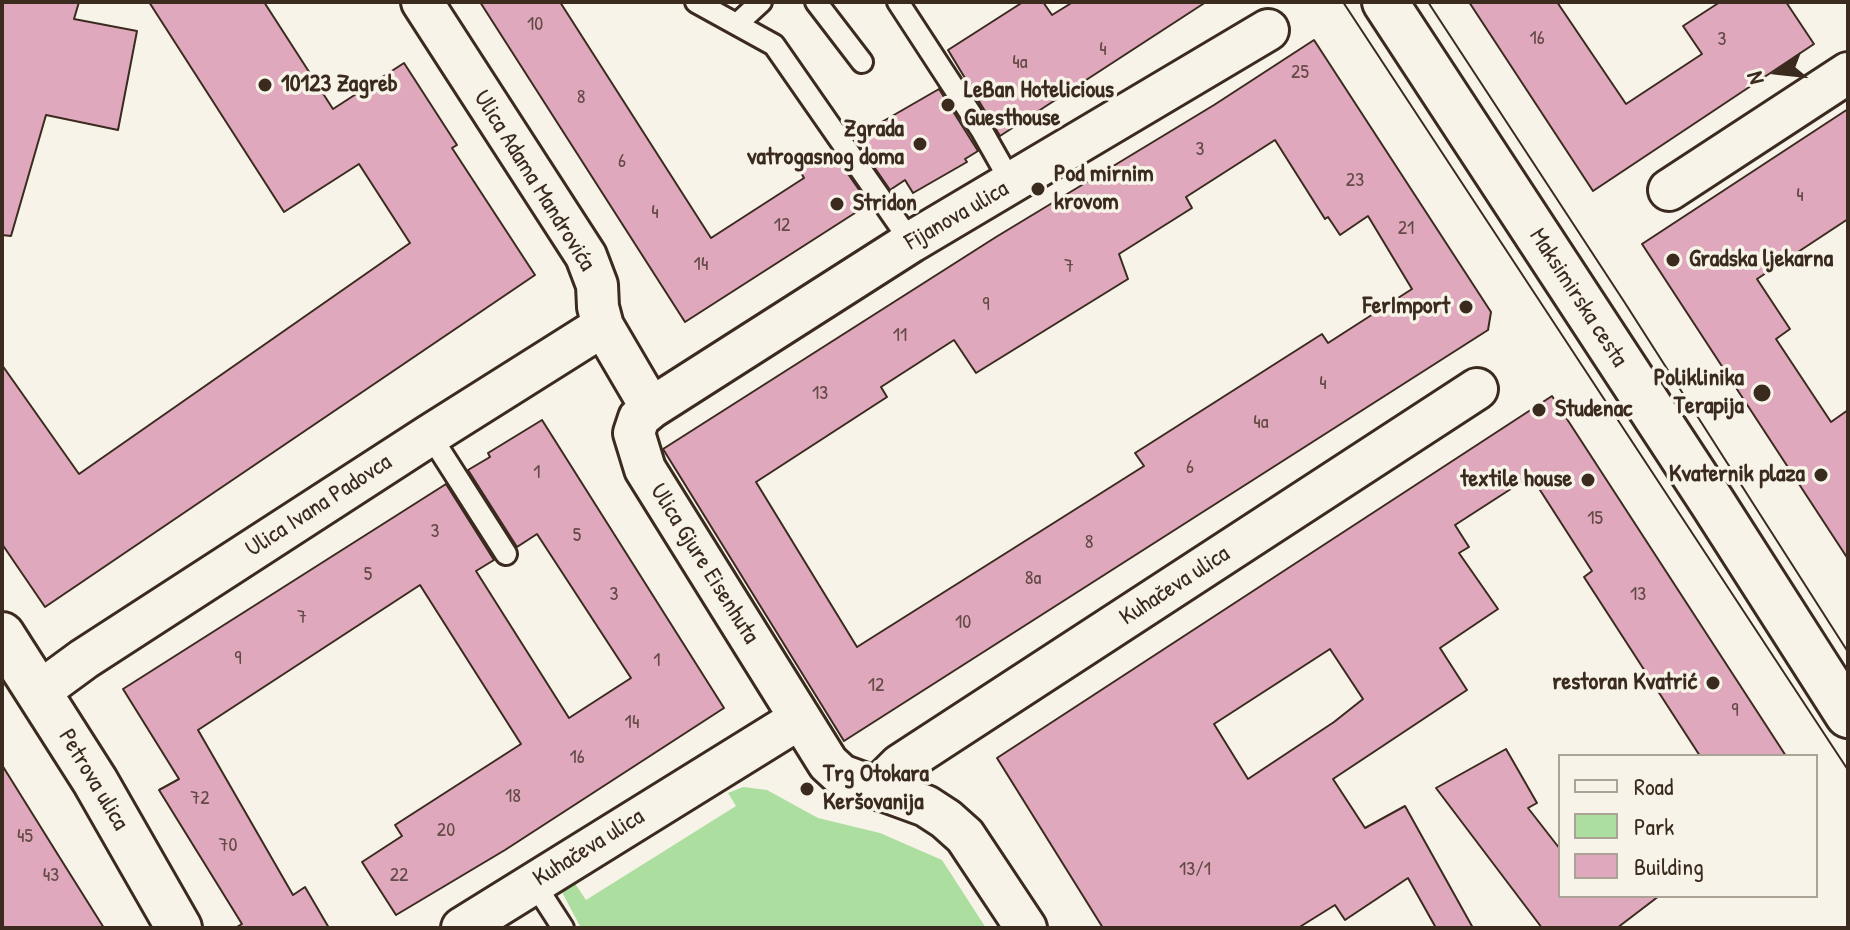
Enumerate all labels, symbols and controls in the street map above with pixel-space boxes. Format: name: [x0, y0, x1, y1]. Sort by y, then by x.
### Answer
house number: 10: [527, 13, 543, 37]
house number: 16: [1529, 27, 1545, 51]
house number: 3: [1718, 28, 1726, 52]
north arrow: [1738, 32, 1818, 112]
house number: 4: [1099, 38, 1107, 62]
house number: 4a: [1012, 51, 1028, 75]
house number: 25: [1291, 61, 1309, 85]
text: N: [1739, 69, 1771, 88]
place label: 10123 Zagreb: [281, 71, 398, 99]
marker: 10123 Zagreb: [256, 76, 274, 94]
place label: LeBan Hotelicious Guesthouse: [964, 77, 1114, 133]
street label: Ulica Adama Mandrovića: [467, 85, 601, 277]
house number: 8: [577, 86, 585, 110]
marker: LeBan Hotelicious Guesthouse: [939, 96, 957, 114]
place label: Zgrada vatrogasnog doma: [747, 116, 904, 172]
marker: Zgrada vatrogasnog doma: [911, 135, 929, 153]
house number: 3: [1196, 138, 1204, 162]
house number: 6: [618, 150, 626, 174]
place label: Pod mirnim krovom: [1054, 161, 1154, 217]
house number: 23: [1346, 169, 1364, 193]
street label: Fijanova ulica: [900, 175, 1014, 257]
marker: Pod mirnim krovom: [1029, 180, 1047, 198]
house number: 4: [1796, 184, 1804, 208]
place label: Stridon: [853, 190, 917, 218]
marker: Stridon: [828, 195, 846, 213]
house number: 4: [651, 201, 659, 225]
house number: 12: [774, 214, 790, 238]
house number: 21: [1398, 217, 1414, 241]
street label: Maksimirska cesta: [1523, 223, 1633, 373]
place label: Gradska ljekarna: [1689, 246, 1833, 274]
marker: Gradska ljekarna: [1664, 251, 1682, 269]
house number: 14: [694, 253, 708, 277]
house number: 7: [1064, 255, 1074, 279]
house number: 9: [982, 293, 990, 317]
place label: FerImport: [1363, 293, 1450, 321]
marker: FerImport: [1457, 298, 1475, 316]
house number: 11: [893, 324, 907, 348]
place label: Poliklinika Terapija: [1654, 365, 1744, 421]
house number: 4: [1319, 372, 1327, 396]
house number: 13: [812, 382, 828, 406]
marker: Poliklinika Terapija: [1751, 382, 1773, 404]
place label: Studenac: [1555, 396, 1632, 424]
marker: Studenac: [1530, 401, 1548, 419]
house number: 4a: [1253, 411, 1269, 435]
street label: Ulica Ivana Padovca: [241, 448, 397, 564]
house number: 6: [1186, 456, 1194, 480]
house number: 1: [533, 461, 541, 485]
place label: Kvaternik plaza: [1669, 461, 1805, 489]
place label: textile house: [1460, 466, 1572, 494]
marker: Kvaternik plaza: [1812, 466, 1830, 484]
marker: textile house: [1579, 471, 1597, 489]
street label: Ulica Gjure Eisenhuta: [643, 479, 765, 649]
house number: 15: [1587, 507, 1603, 531]
house number: 3: [431, 520, 439, 544]
house number: 5: [573, 524, 581, 548]
house number: 8: [1085, 531, 1093, 555]
street label: Kuhačeva ulica: [1115, 540, 1235, 632]
house number: 5: [364, 563, 372, 587]
house number: 8a: [1025, 567, 1041, 591]
house number: 3: [610, 583, 618, 607]
house number: 13: [1630, 583, 1646, 607]
house number: 7: [297, 606, 307, 630]
house number: 10: [955, 611, 971, 635]
house number: 9: [234, 647, 242, 671]
house number: 1: [653, 649, 661, 673]
place label: restoran Kvatrić: [1552, 669, 1697, 697]
house number: 12: [868, 674, 884, 698]
marker: restoran Kvatrić: [1704, 674, 1722, 692]
house number: 9: [1731, 699, 1739, 723]
house number: 14: [625, 711, 639, 735]
street label: Petrova ulica: [52, 724, 134, 836]
house number: 16: [569, 746, 585, 770]
legend: [1558, 754, 1818, 898]
place label: Trg Otokara Keršovanija: [823, 761, 929, 817]
text: Road: [1634, 770, 1673, 802]
marker: Trg Otokara Keršovanija: [798, 780, 816, 798]
house number: 18: [505, 785, 521, 809]
house number: 72: [190, 787, 210, 811]
street label: Kuhačeva ulica: [528, 803, 650, 893]
text: Park: [1634, 810, 1674, 842]
house number: 20: [437, 819, 455, 843]
house number: 45: [17, 825, 33, 849]
house number: 70: [219, 834, 237, 858]
text: Building: [1634, 850, 1704, 882]
house number: 13/1: [1179, 858, 1211, 882]
house number: 43: [43, 864, 59, 888]
house number: 22: [390, 864, 408, 888]

